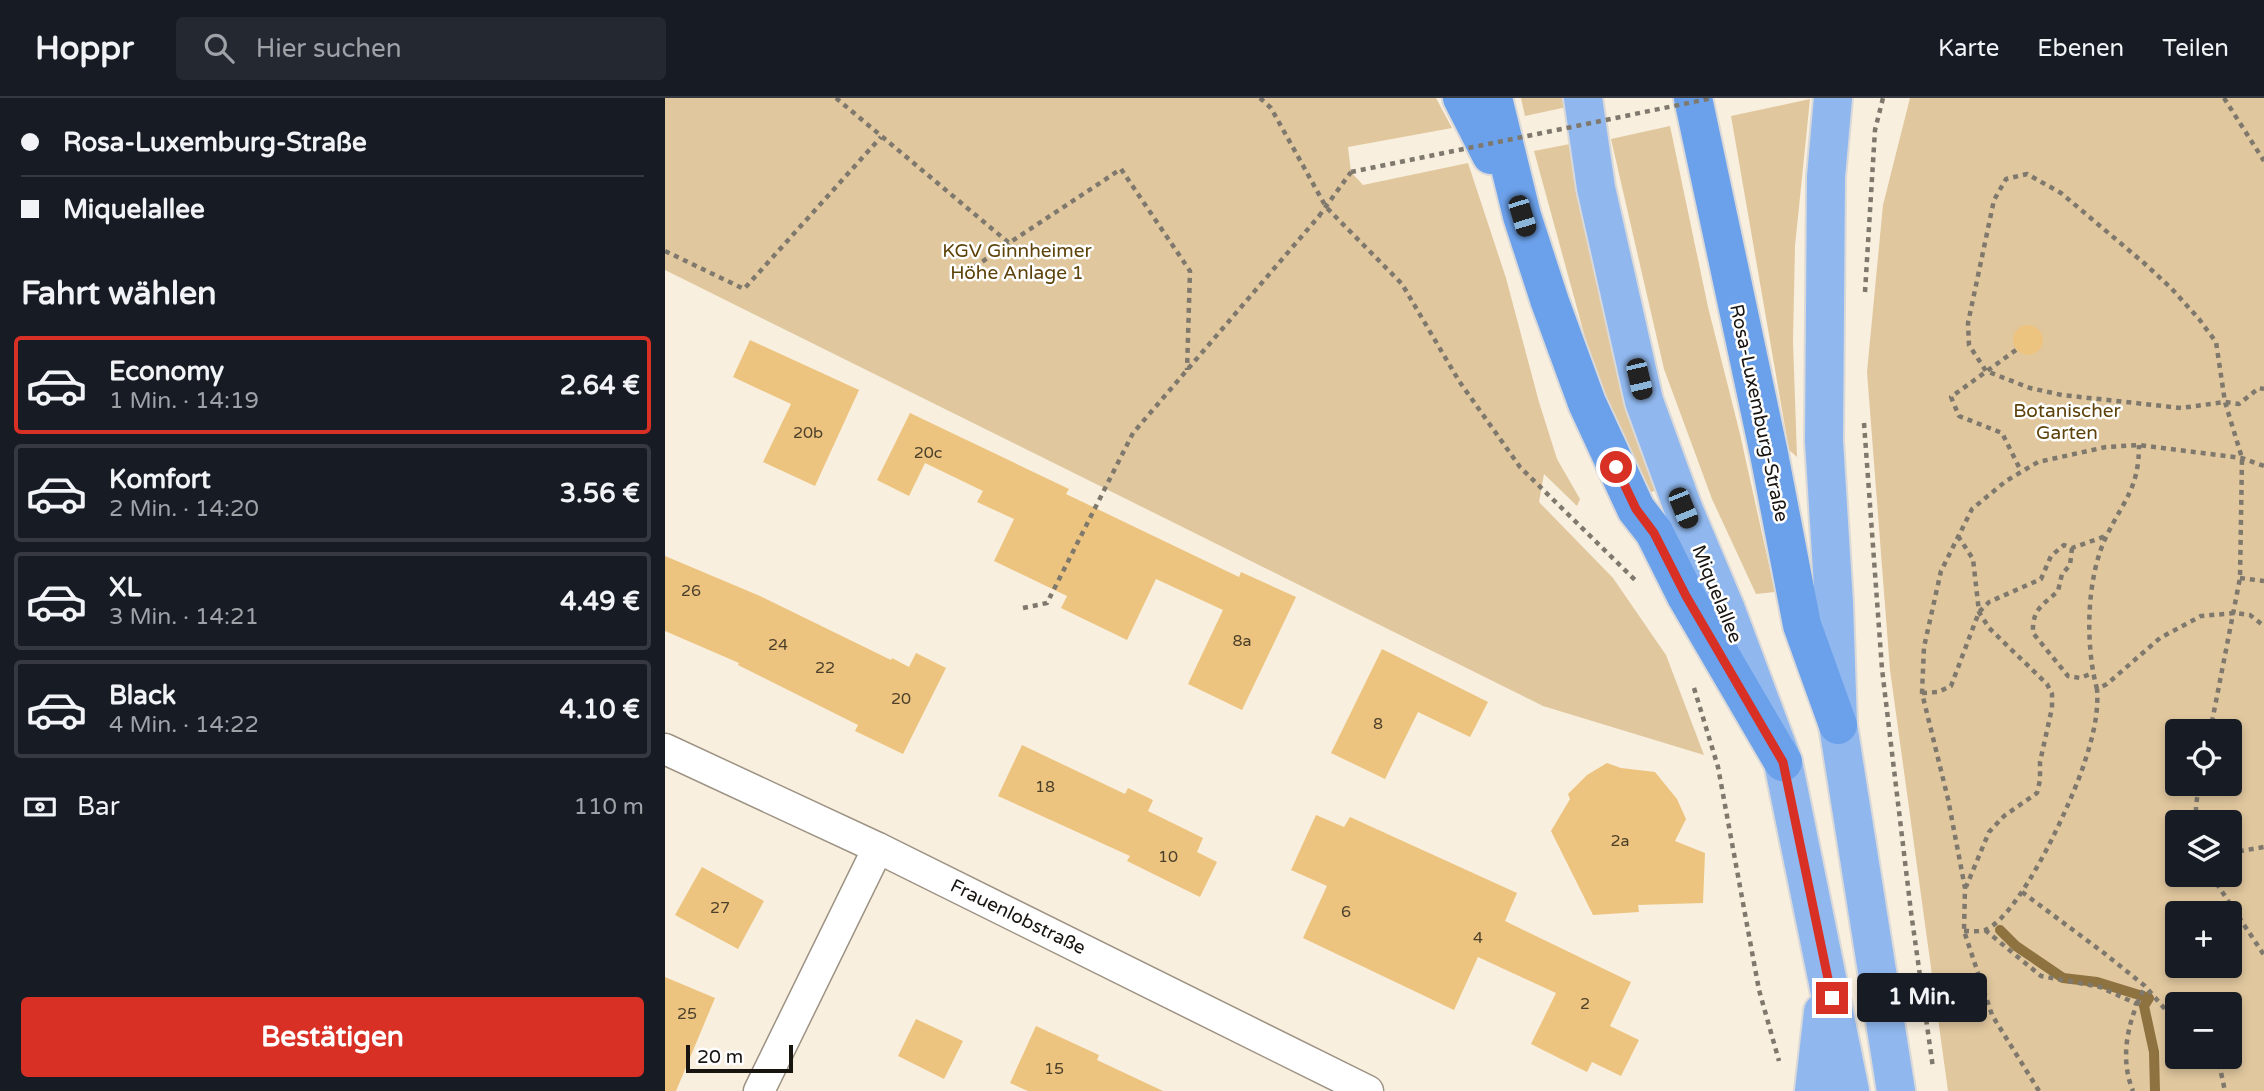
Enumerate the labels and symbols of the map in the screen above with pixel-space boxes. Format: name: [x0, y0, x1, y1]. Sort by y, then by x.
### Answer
car: [1506, 193, 1539, 239]
park label: KGV Ginnheimer Höhe Anlage 1: [942, 240, 1092, 284]
street label: Rosa-Luxemburg-Straße: [1725, 302, 1793, 524]
car: [1625, 356, 1654, 402]
park label: Botanischer Garten: [2013, 400, 2122, 444]
house number: 20b: [793, 423, 823, 443]
house number: 20c: [914, 443, 942, 463]
route start: [1600, 451, 1632, 483]
car: [1666, 485, 1701, 531]
street label: Miquelallee: [1687, 542, 1747, 646]
house number: 26: [681, 581, 701, 601]
house number: 8a: [1232, 631, 1252, 651]
house number: 24: [768, 635, 788, 655]
house number: 22: [815, 658, 835, 678]
house number: 20: [891, 689, 911, 709]
house number: 8: [1373, 714, 1383, 734]
house number: 18: [1035, 777, 1055, 797]
house number: 2a: [1610, 831, 1630, 851]
house number: 10: [1158, 847, 1178, 867]
street label: Frauenlobstraße: [947, 875, 1089, 959]
house number: 27: [710, 898, 730, 918]
house number: 6: [1341, 902, 1351, 922]
house number: 4: [1473, 928, 1483, 948]
callout: 1 Min.: [1857, 974, 1986, 1023]
route end: [1816, 982, 1848, 1014]
house number: 2: [1580, 994, 1590, 1014]
house number: 25: [677, 1004, 697, 1024]
scale bar: [686, 1042, 793, 1074]
house number: 15: [1044, 1059, 1064, 1079]

